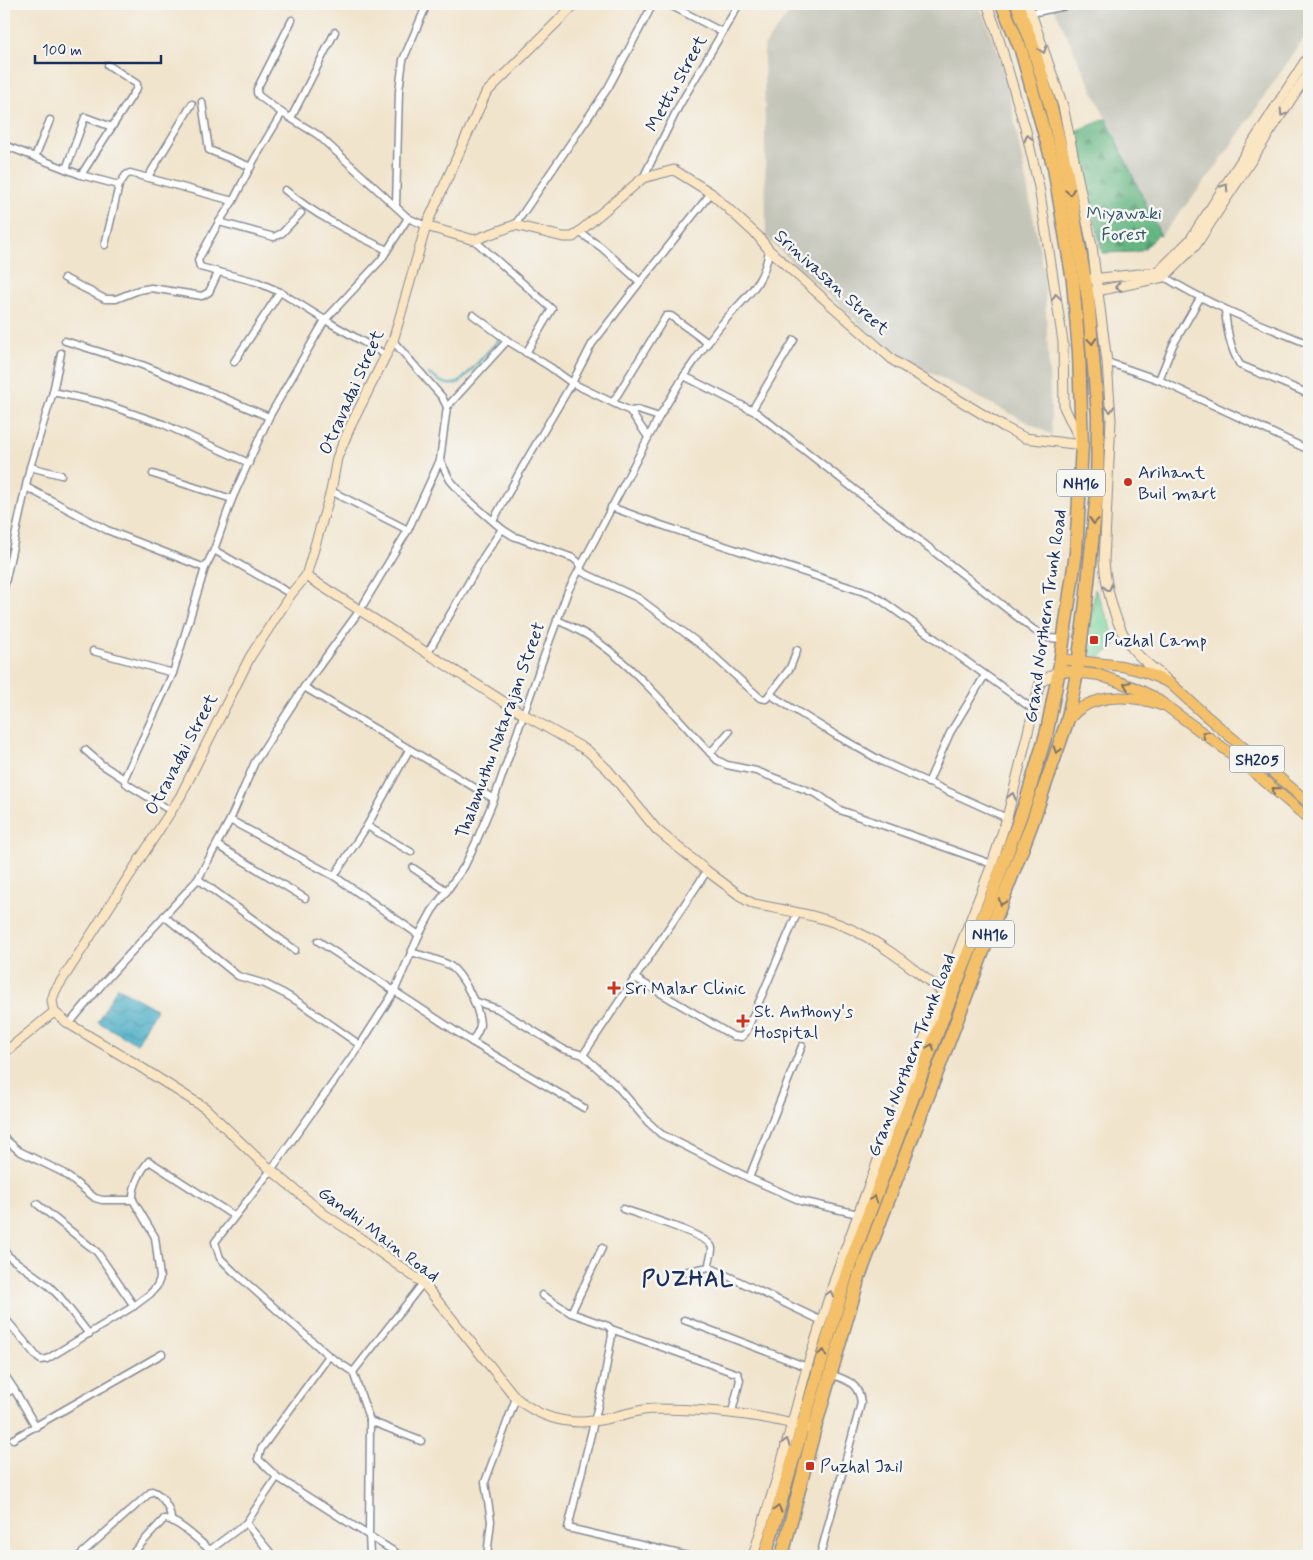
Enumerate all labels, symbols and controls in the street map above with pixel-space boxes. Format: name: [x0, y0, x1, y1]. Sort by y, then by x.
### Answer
street label: Mettu Street: [640, 31, 713, 136]
scale bar: [35, 32, 161, 64]
text: 100 m: [42, 41, 82, 61]
one-way arrow: [1038, 45, 1048, 54]
one-way arrow: [1279, 108, 1289, 117]
one-way arrow: [1023, 133, 1034, 142]
one-way arrow: [1218, 183, 1228, 192]
one-way arrow: [1064, 187, 1074, 196]
park label: Miyawaki Forest: [1086, 202, 1162, 247]
street label: Srinivasan Street: [769, 225, 894, 341]
one-way arrow: [1113, 281, 1122, 291]
one-way arrow: [1052, 293, 1062, 302]
street label: Otravadai Street: [314, 326, 390, 459]
one-way arrow: [1086, 337, 1097, 345]
one-way arrow: [1105, 405, 1116, 413]
place label: Arihant Buil mart: [1138, 461, 1216, 506]
road number: NH16: [1057, 469, 1105, 496]
marker: Arihant Buil mart: [1122, 476, 1134, 488]
street label: Grand Northern Trunk Road: [1019, 508, 1073, 724]
one-way arrow: [1089, 517, 1100, 525]
one-way arrow: [1102, 584, 1113, 593]
street label: Thalamuthu Natarajan Street: [451, 619, 551, 842]
place label: Puzhal Camp: [1104, 629, 1207, 653]
marker: Puzhal Camp: [1088, 634, 1100, 646]
one-way arrow: [1123, 681, 1132, 691]
street label: Otravadai Street: [140, 689, 224, 819]
one-way arrow: [1202, 732, 1211, 740]
one-way arrow: [1053, 745, 1063, 753]
road number: SH205: [1230, 746, 1284, 772]
one-way arrow: [1272, 787, 1281, 796]
one-way arrow: [1007, 793, 1017, 801]
one-way arrow: [997, 897, 1008, 906]
road number: NH16: [966, 921, 1014, 948]
street label: Grand Northern Trunk Road: [862, 951, 962, 1160]
place label: Sri Malar Clinic: [625, 977, 746, 1001]
marker: Sri Malar Clinic: [607, 981, 621, 995]
place label: St. Anthony's Hospital: [754, 1000, 853, 1045]
marker: St. Anthony's Hospital: [736, 1014, 750, 1028]
one-way arrow: [925, 1043, 936, 1052]
street label: Gandhi Main Road: [313, 1181, 444, 1288]
one-way arrow: [868, 1195, 878, 1204]
district label: PUZHAL: [642, 1266, 734, 1294]
one-way arrow: [825, 1290, 835, 1298]
one-way arrow: [817, 1350, 827, 1358]
one-way arrow: [780, 1438, 791, 1447]
place label: Puzhal Jail: [820, 1455, 902, 1479]
marker: Puzhal Jail: [804, 1460, 816, 1472]
one-way arrow: [772, 1506, 782, 1514]

